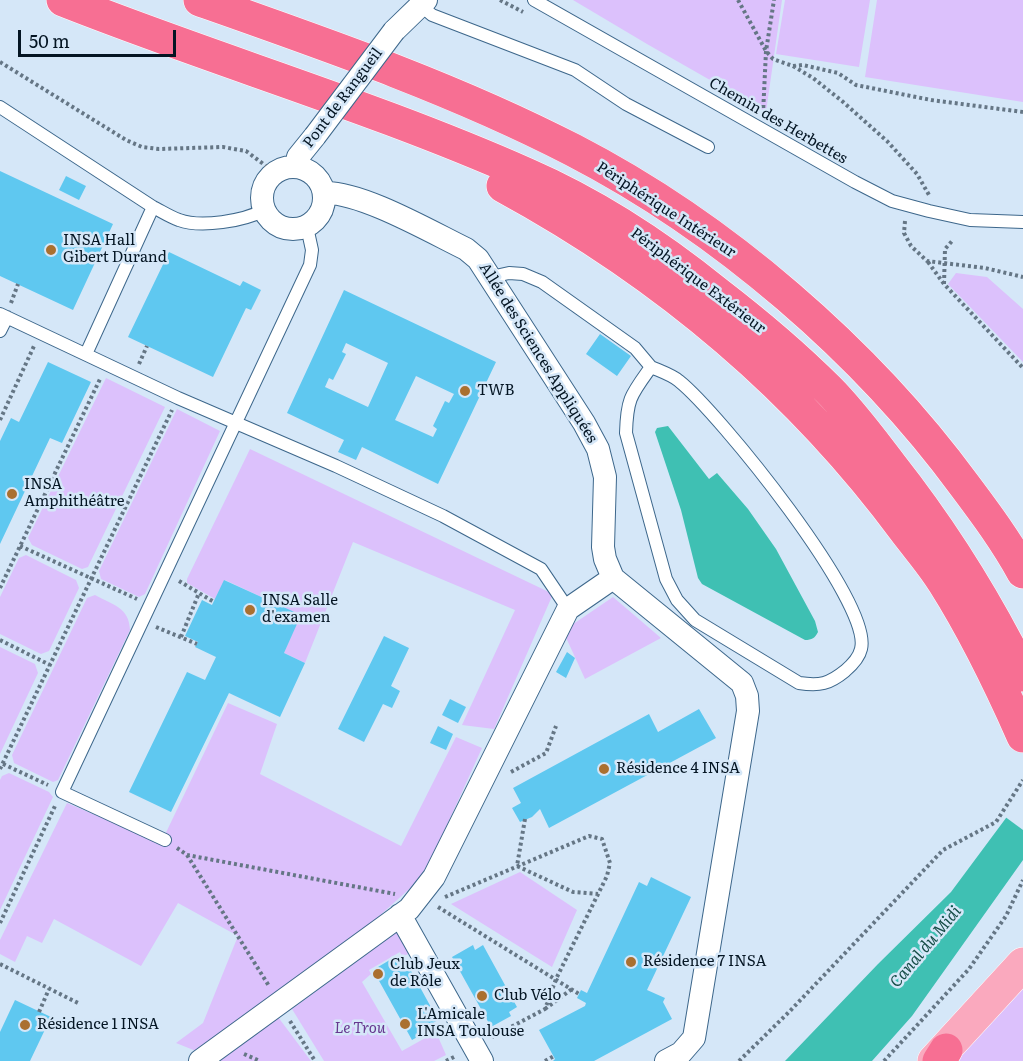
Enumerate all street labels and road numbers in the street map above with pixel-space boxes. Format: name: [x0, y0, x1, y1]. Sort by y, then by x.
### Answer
street label: Pont de Rangueil: [300, 45, 386, 151]
street label: Chemin des Herbettes: [706, 74, 850, 168]
street label: Périphérique Intérieur: [593, 158, 739, 262]
street label: Périphérique Extérieur: [627, 224, 769, 338]
street label: Allée des Sciences Appliquées: [475, 260, 601, 446]

